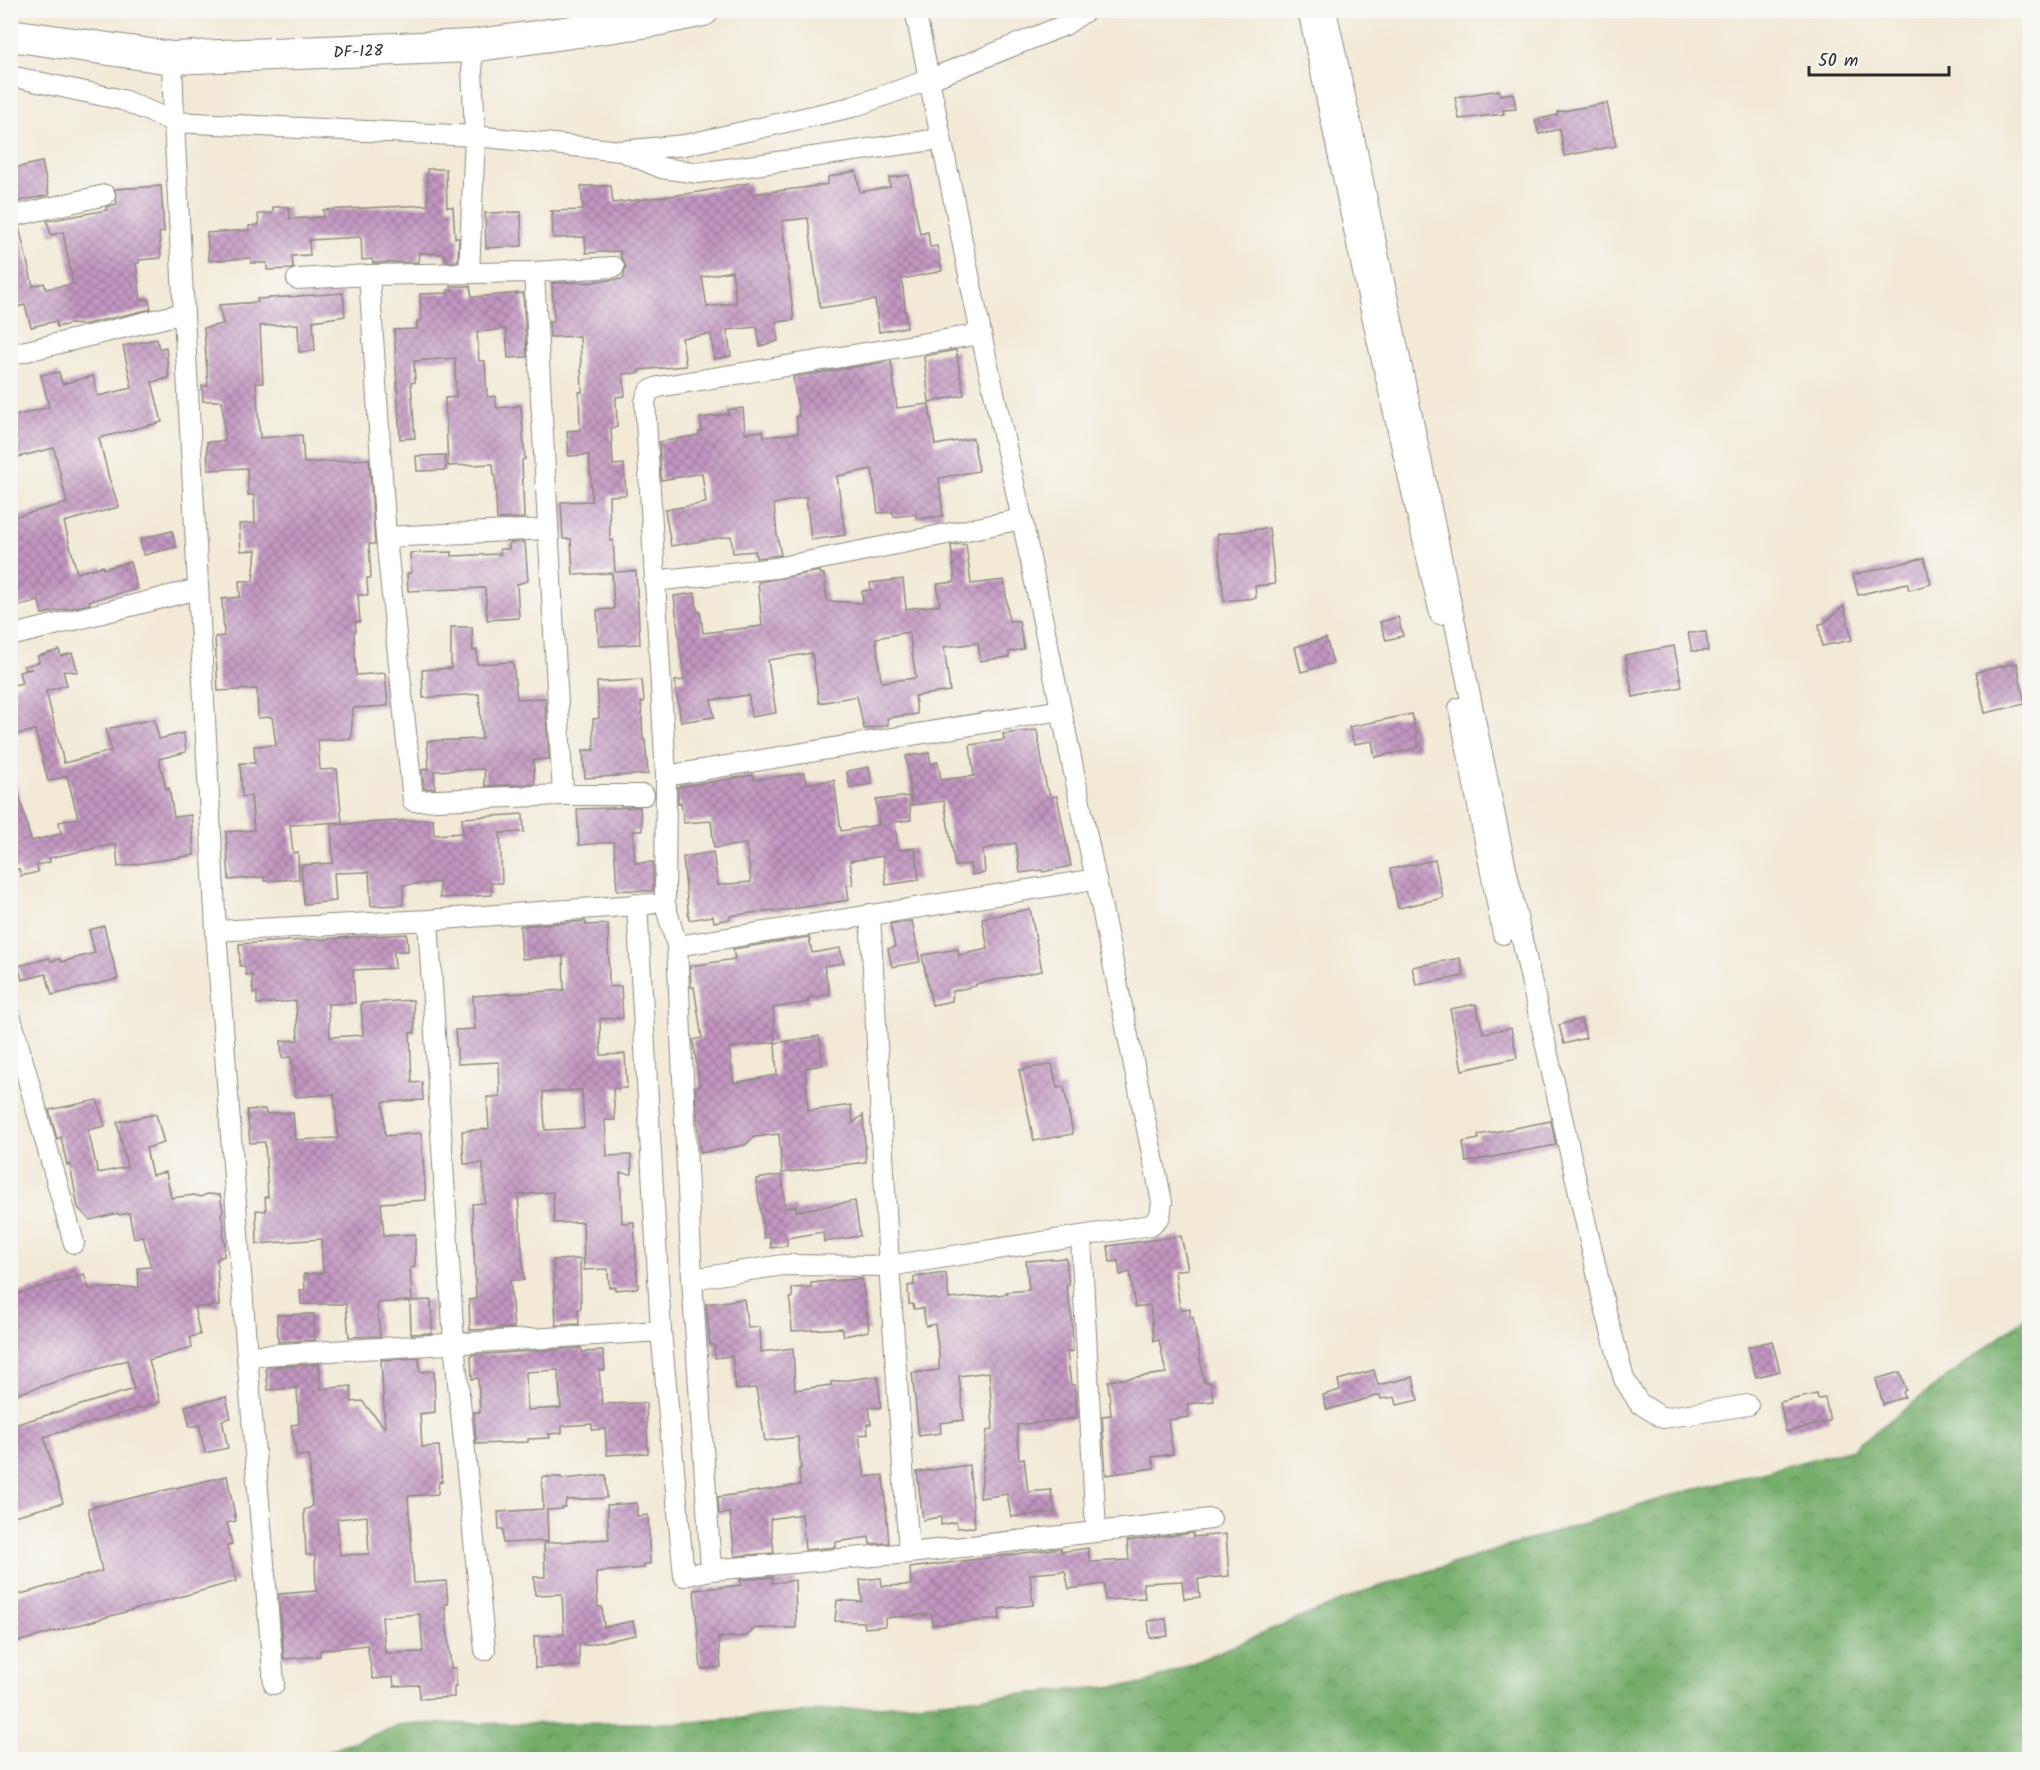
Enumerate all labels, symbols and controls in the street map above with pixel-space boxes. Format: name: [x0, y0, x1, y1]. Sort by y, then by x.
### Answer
street label: DF-128: [333, 39, 384, 66]
scale bar: [1809, 39, 1948, 77]
text: 50 m: [1818, 47, 1858, 76]

